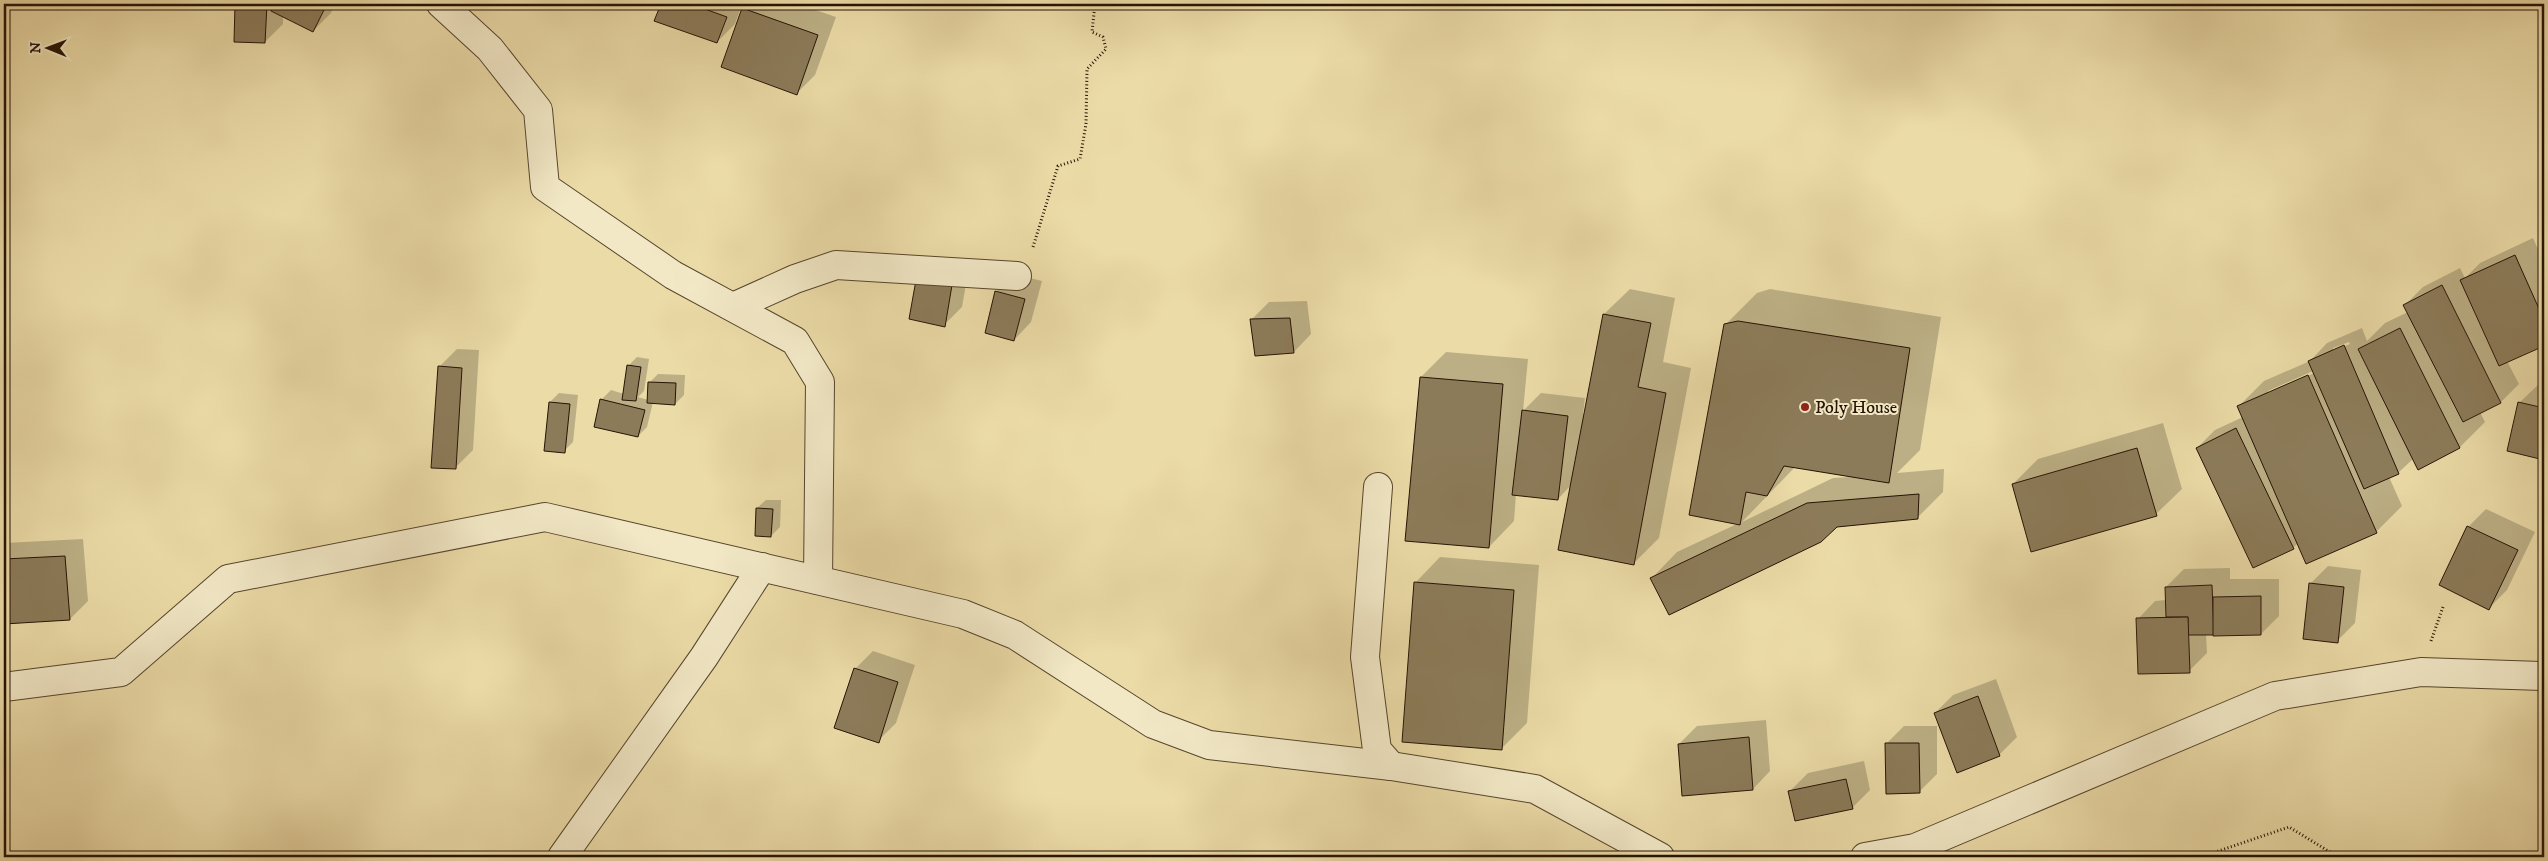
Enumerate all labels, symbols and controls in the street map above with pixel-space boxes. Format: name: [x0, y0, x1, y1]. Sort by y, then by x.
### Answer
north arrow: [22, 22, 72, 72]
text: N: [27, 41, 45, 54]
place label: Poly House: [1815, 397, 1897, 419]
marker: Poly House: [1799, 401, 1811, 413]

